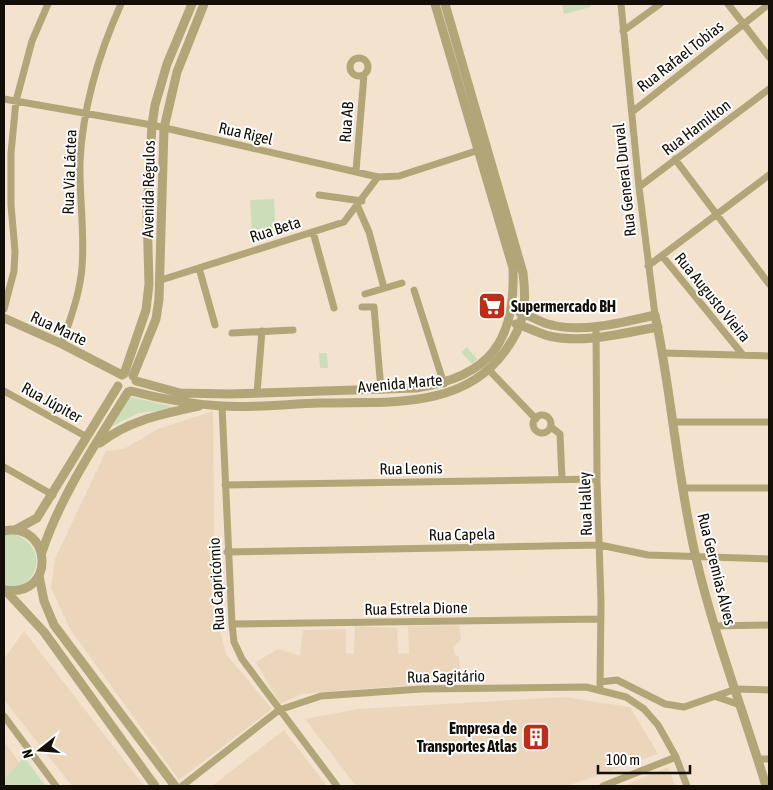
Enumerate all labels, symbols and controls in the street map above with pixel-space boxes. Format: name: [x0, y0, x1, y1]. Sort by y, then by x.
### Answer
street label: Rua Rafael Tobias: [633, 17, 727, 95]
street label: Rua Hamilton: [658, 95, 734, 159]
street label: Rua AB: [336, 101, 356, 143]
street label: Rua Rigel: [217, 118, 276, 149]
street label: Rua General Durval: [609, 122, 639, 238]
street label: Rua Via Láctea: [59, 129, 79, 215]
street label: Avenida Régulos: [138, 140, 159, 238]
street label: Rua Beta: [247, 212, 303, 246]
street label: Rua Augusto Vieira: [671, 249, 754, 346]
supermarket icon: Supermercado BH: [477, 291, 507, 321]
place label: Supermercado BH: [511, 297, 616, 315]
street label: Rua Marte: [28, 307, 90, 349]
street label: Avenida Marte: [357, 370, 443, 396]
street label: Rua Júpiter: [18, 378, 85, 427]
street label: Rua Leonis: [379, 458, 443, 478]
street label: Rua Halley: [575, 471, 596, 536]
street label: Rua Geremias Alves: [694, 511, 740, 627]
street label: Rua Capela: [429, 524, 495, 545]
street label: Rua Capricórnio: [205, 537, 228, 631]
street label: Rua Estrela Dione: [364, 598, 468, 618]
street label: Rua Sagitário: [407, 666, 485, 687]
place label: Empresa de Transportes Atlas: [417, 719, 517, 755]
building icon: Empresa de Transportes Atlas: [521, 722, 551, 752]
north arrow: [15, 725, 65, 775]
scale bar: [598, 742, 690, 774]
text: N: [19, 748, 36, 760]
text: 100 m: [606, 751, 640, 768]

